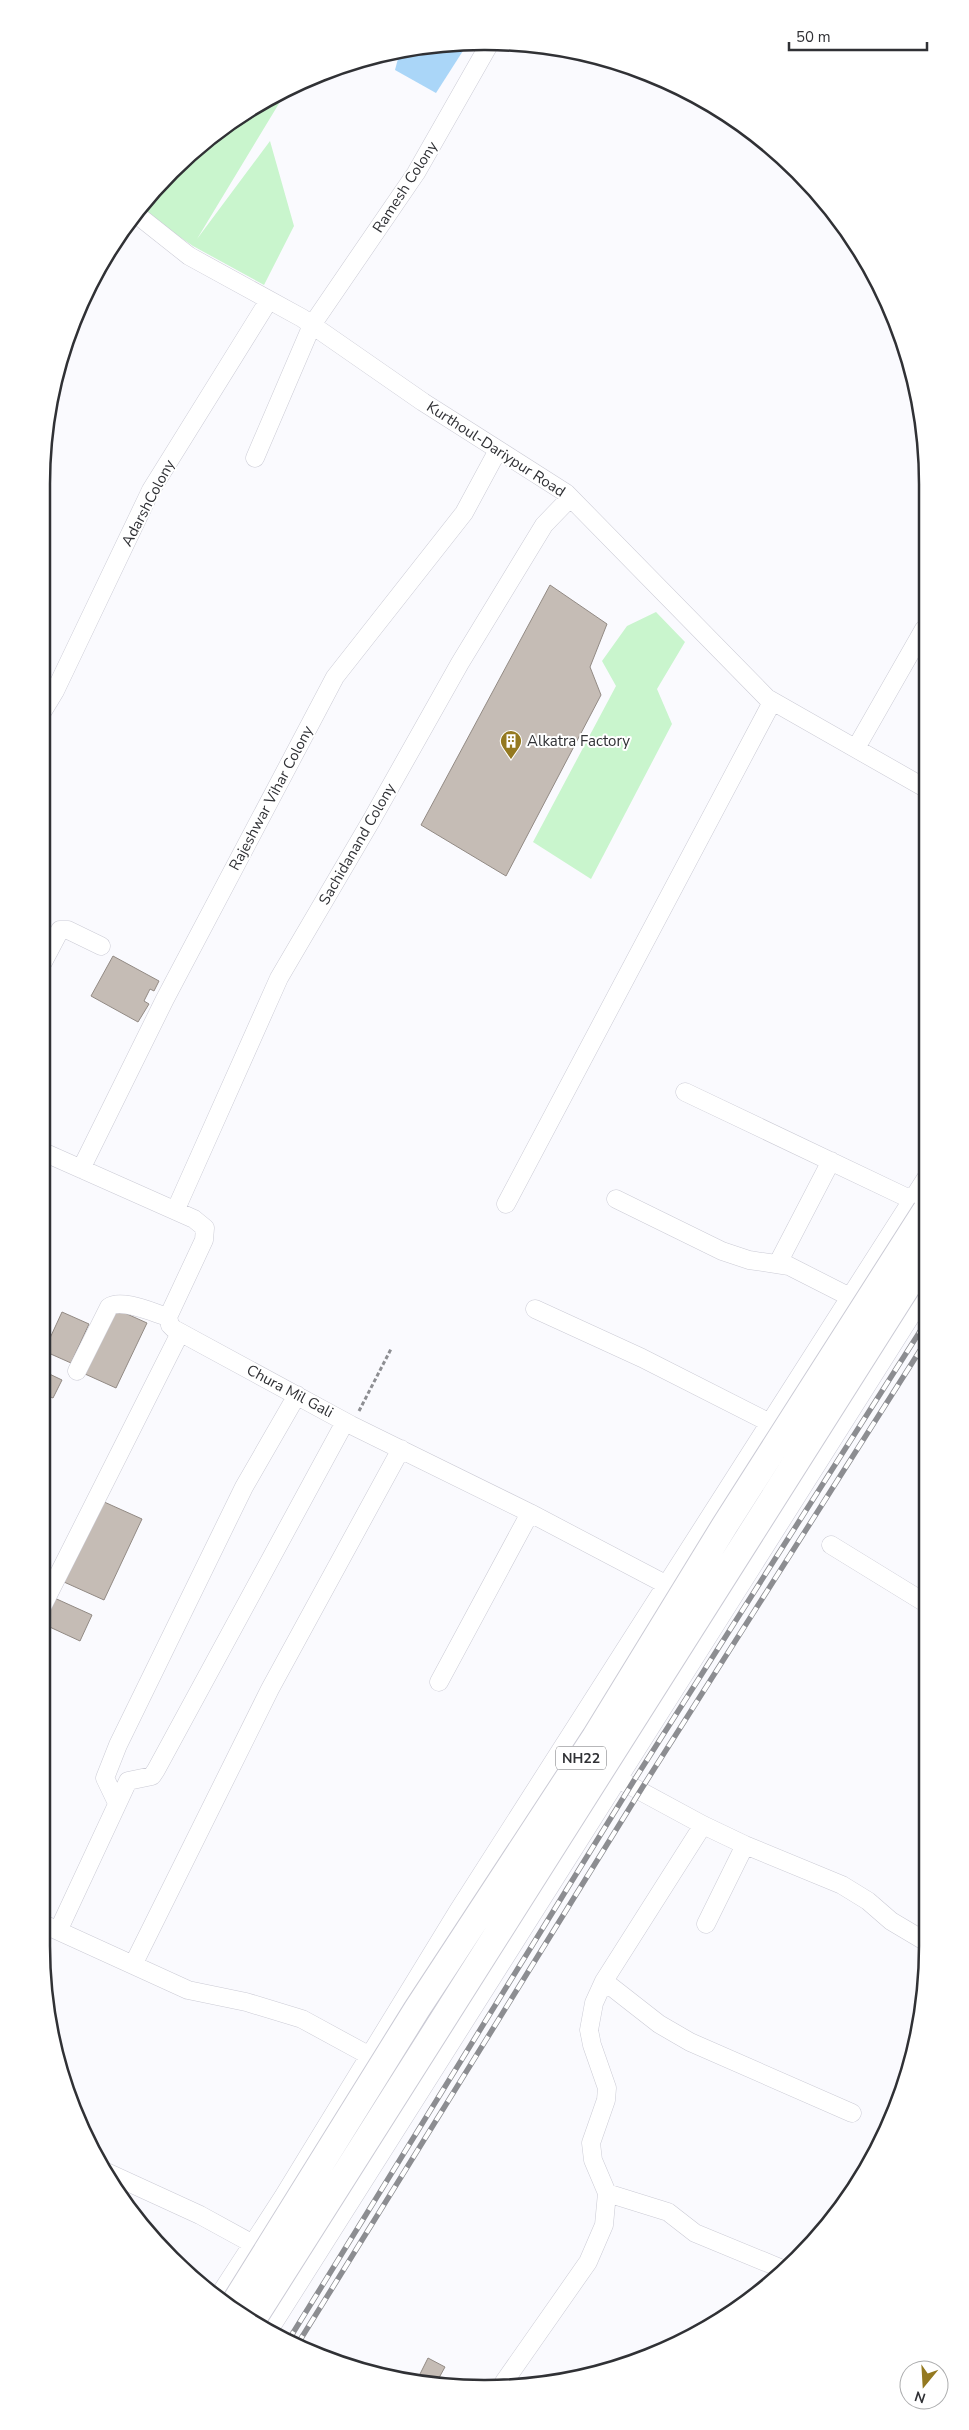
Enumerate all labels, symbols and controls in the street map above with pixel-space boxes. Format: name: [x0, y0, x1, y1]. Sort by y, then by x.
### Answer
scale bar: [789, 20, 926, 52]
text: 50 m: [796, 27, 831, 47]
street label: Ramesh Colony: [368, 137, 442, 237]
street label: Kurthoul-Dariypur Road: [423, 397, 569, 501]
street label: AdarshColony: [117, 456, 179, 550]
street label: Rajeshwar Vihar Colony: [224, 722, 318, 874]
building icon: Alkatra Factory: [499, 729, 523, 760]
place label: Alkatra Factory: [527, 731, 630, 751]
street label: Sachidanand Colony: [314, 779, 400, 908]
street label: Chura Mil Gali: [243, 1360, 337, 1422]
road number: NH22: [556, 1746, 606, 1770]
north arrow: [899, 2360, 949, 2410]
text: N: [912, 2386, 928, 2408]

